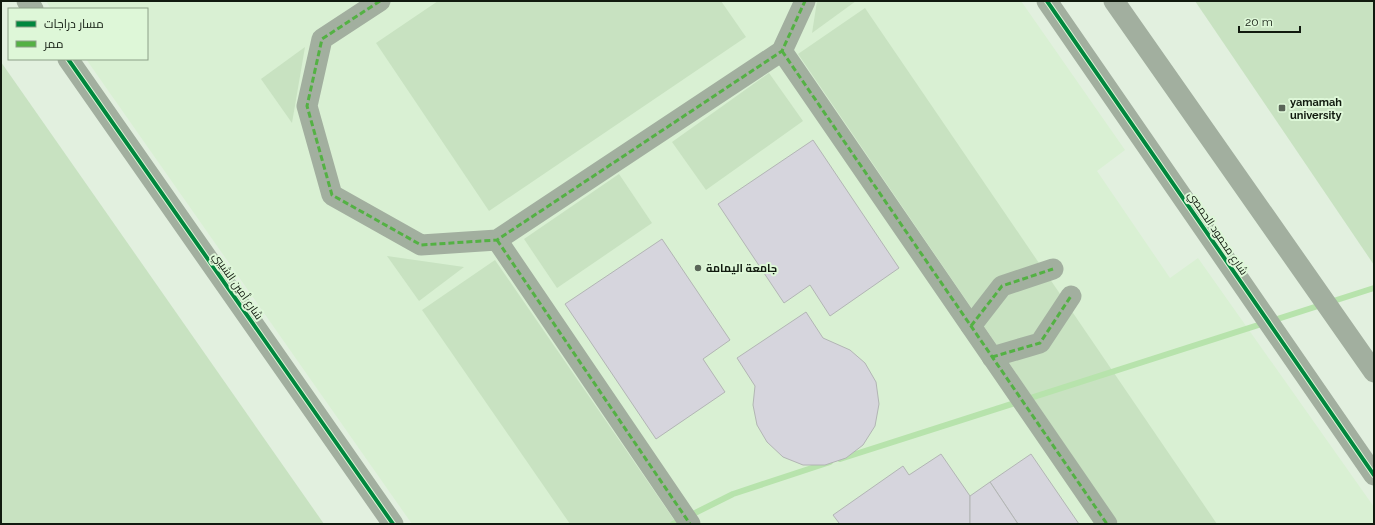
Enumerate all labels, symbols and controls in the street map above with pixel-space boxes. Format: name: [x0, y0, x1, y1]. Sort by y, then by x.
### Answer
legend: [8, 8, 148, 60]
scale bar: [1239, 8, 1300, 34]
text: 20 m: [1245, 15, 1273, 29]
text: مسار دراجات: [44, 17, 104, 31]
text: ممر: [43, 37, 63, 51]
place label: yamamah university: [1290, 96, 1342, 122]
marker: yamamah university: [1277, 103, 1287, 113]
street label: شارع محمود الحمصي: [1184, 189, 1250, 278]
street label: شارع أمين الشيبي: [208, 250, 266, 323]
place label: جامعة اليمامة: [706, 262, 777, 275]
marker: جامعة اليمامة: [693, 263, 703, 273]

